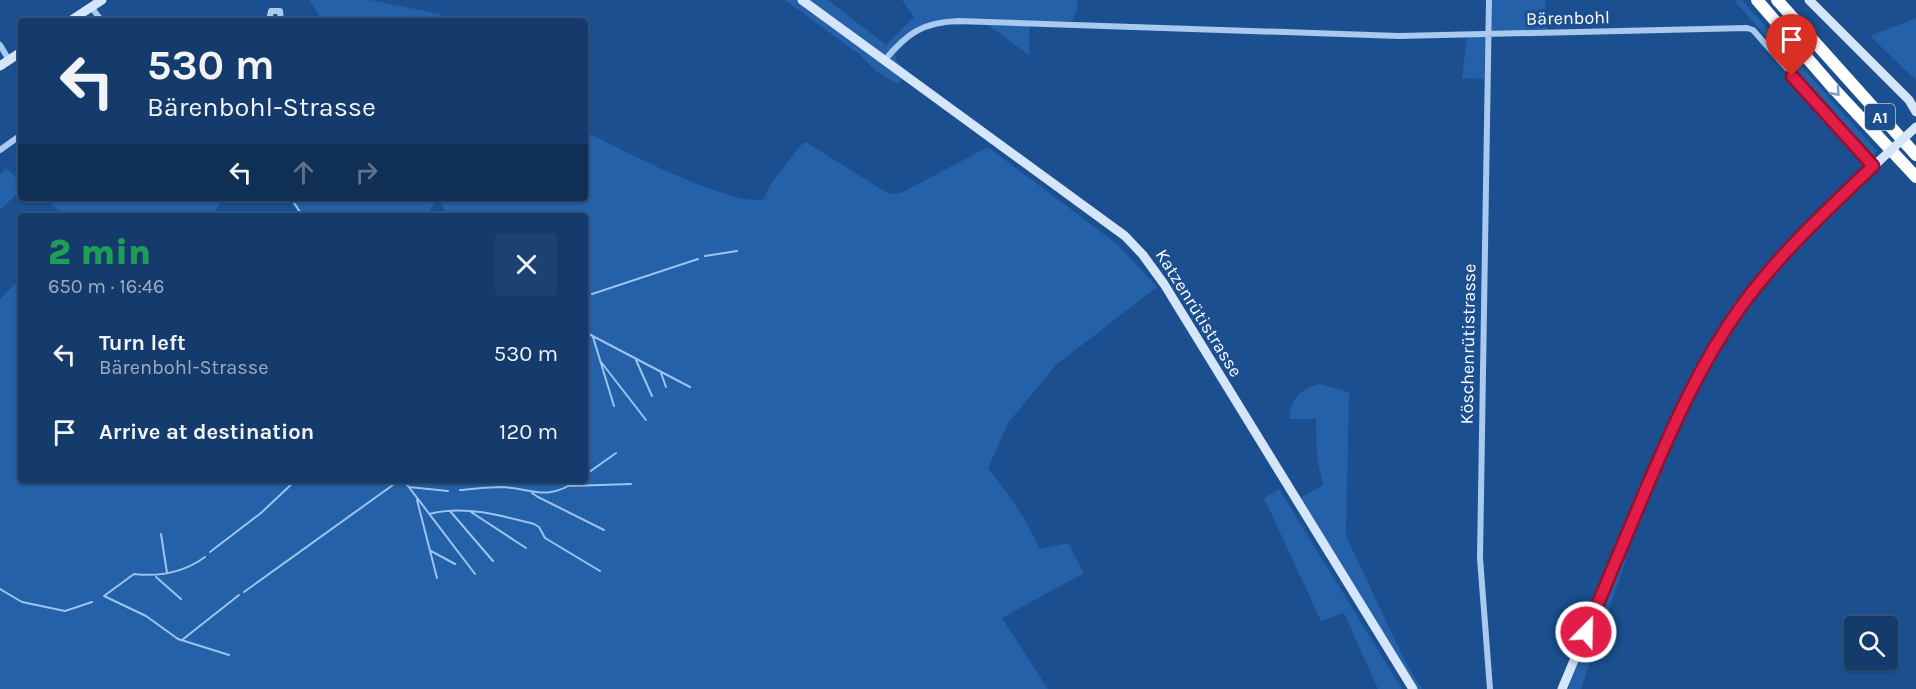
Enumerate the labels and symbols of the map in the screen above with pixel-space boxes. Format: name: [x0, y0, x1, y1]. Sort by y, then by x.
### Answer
street label: Bärenbohl: [1526, 6, 1610, 30]
pin: [1766, 14, 1817, 76]
one-way arrow: [1829, 84, 1840, 95]
road number: A1: [1865, 104, 1895, 130]
street label: Katzenrütistrasse: [1151, 245, 1247, 381]
street label: Köschenrütistrasse: [1456, 263, 1480, 425]
position arrow: [1554, 600, 1618, 664]

